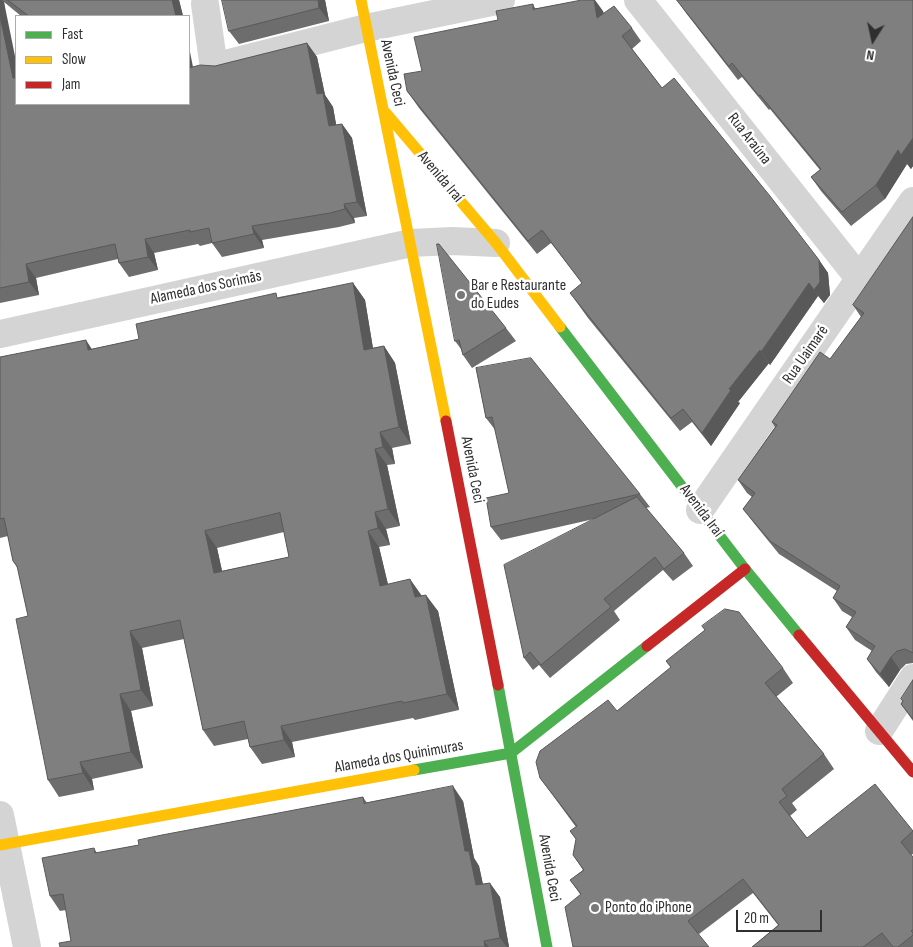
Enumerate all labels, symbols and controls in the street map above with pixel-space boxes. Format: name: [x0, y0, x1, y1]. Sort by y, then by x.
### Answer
legend: [15, 15, 190, 105]
north arrow: [848, 15, 898, 65]
text: Fast: [62, 25, 83, 44]
street label: Avenida Ceci: [376, 38, 408, 108]
text: N: [865, 46, 875, 64]
text: Slow: [62, 50, 86, 69]
text: Jam: [62, 75, 80, 94]
street label: Rua Araúna: [723, 109, 775, 169]
street label: Avenida Iraí: [413, 147, 467, 207]
street label: Alameda dos Sorimãs: [149, 267, 263, 309]
place label: Bar e Restaurante do Eudes: [471, 276, 566, 314]
marker: Bar e Restaurante do Eudes: [455, 289, 467, 301]
street label: Rua Uaimaré: [779, 322, 833, 388]
street label: Avenida Ceci: [456, 435, 488, 505]
street label: Avenida Iraí: [675, 481, 727, 541]
street label: Alameda dos Quinimuras: [333, 736, 465, 778]
street label: Avenida Ceci: [534, 833, 564, 903]
place label: Ponto do iPhone: [605, 898, 692, 918]
scale bar: [738, 900, 824, 932]
marker: Ponto do iPhone: [589, 902, 601, 914]
text: 20 m: [744, 909, 769, 928]

